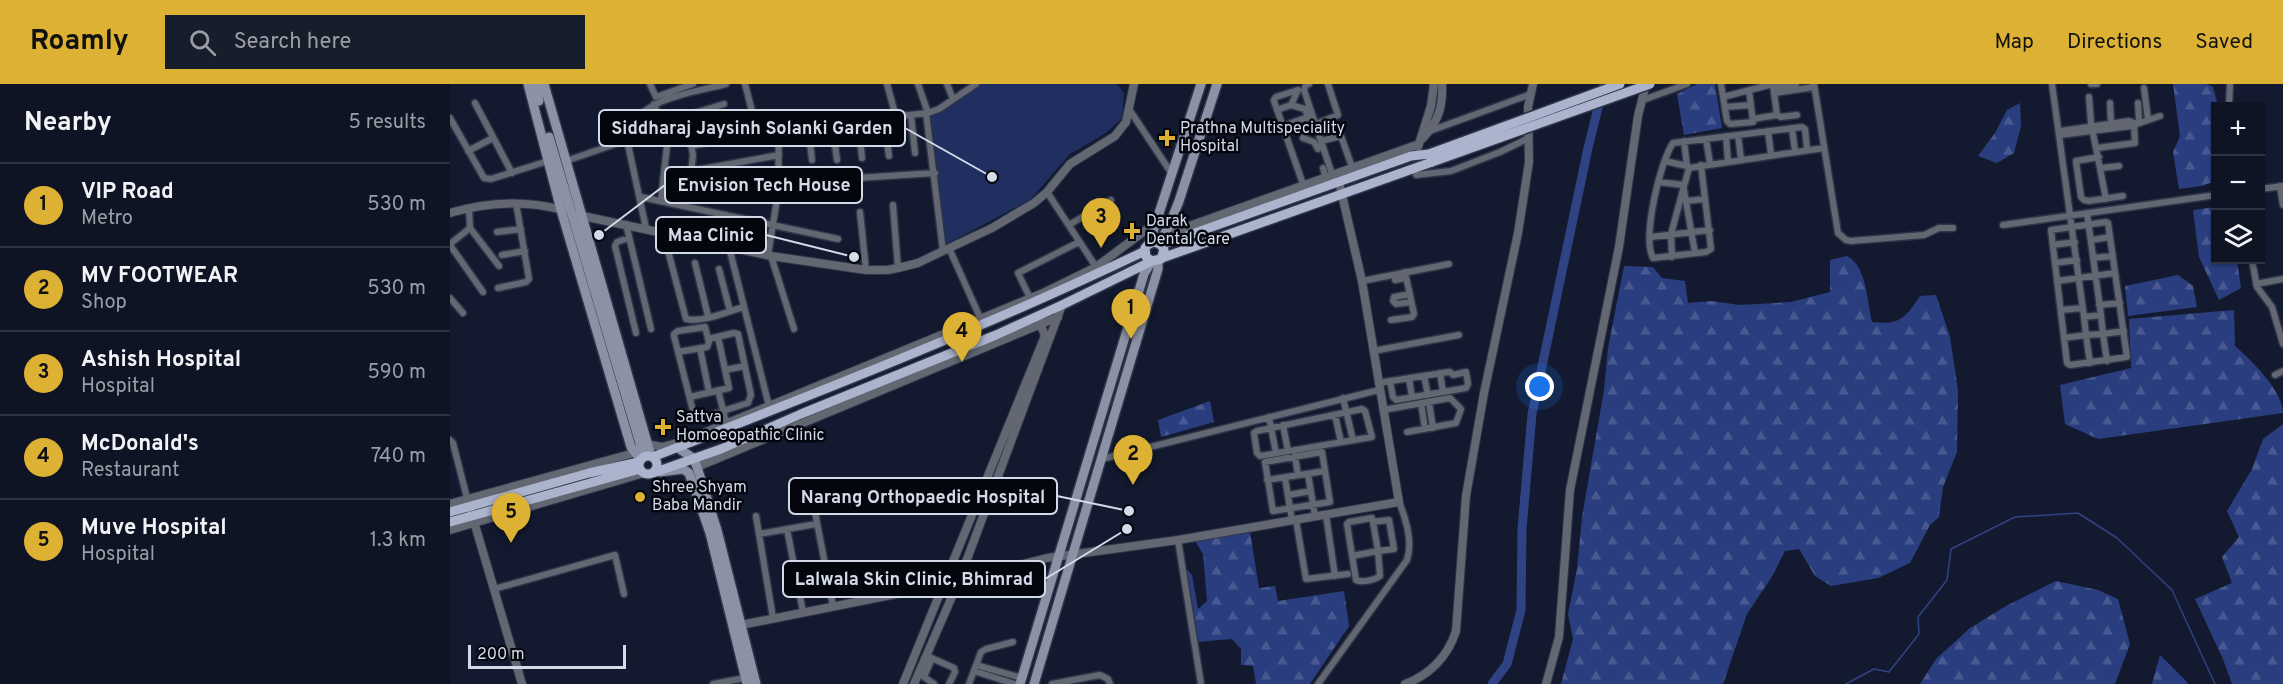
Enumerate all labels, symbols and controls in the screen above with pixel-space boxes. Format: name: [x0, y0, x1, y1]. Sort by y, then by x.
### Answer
search box: [165, 15, 585, 69]
text: Roamly: [30, 24, 129, 60]
icon: search: [186, 26, 219, 59]
text: Search here: [234, 29, 351, 56]
text: Map: [1994, 29, 2034, 56]
text: Directions: [2067, 29, 2162, 56]
text: Saved: [2195, 29, 2253, 56]
map controls: [2211, 102, 2265, 264]
button: +: [2211, 102, 2265, 156]
text: Nearby: [24, 107, 112, 140]
text: 5 results: [349, 110, 426, 136]
callout: Siddharaj Jaysinh Solanki Garden: [599, 110, 905, 146]
text: Siddharaj Jaysinh Solanki Garden: [611, 118, 893, 141]
place label: Prathna Multispeciality Hospital: [1180, 119, 1345, 157]
marker: Prathna Multispeciality Hospital: [1158, 129, 1176, 147]
button: −: [2211, 156, 2265, 210]
callout: Envision Tech House: [665, 167, 862, 203]
text: Envision Tech House: [677, 175, 851, 198]
text: VIP Road: [81, 179, 174, 206]
text: 1: [40, 192, 48, 218]
text: 530 m: [367, 192, 426, 218]
pin: 3: [1082, 198, 1120, 248]
text: Metro: [81, 206, 133, 232]
button: layers: [2211, 210, 2265, 264]
place label: Darak Dental Care: [1146, 212, 1230, 250]
callout: Maa Clinic: [656, 217, 766, 253]
marker: Darak Dental Care: [1123, 222, 1141, 240]
text: Maa Clinic: [668, 225, 754, 248]
text: MV FOOTWEAR: [81, 263, 238, 290]
text: 2: [37, 276, 50, 302]
text: 530 m: [367, 276, 426, 302]
text: Shop: [81, 290, 127, 316]
pin: 1: [1112, 290, 1150, 339]
pin: 4: [942, 312, 982, 362]
text: Ashish Hospital: [81, 347, 241, 374]
text: 3: [38, 360, 50, 386]
text: 590 m: [368, 360, 426, 386]
your location: [1525, 372, 1554, 401]
text: Hospital: [81, 374, 155, 400]
place label: Sattva Homoeopathic Clinic: [676, 408, 824, 446]
marker: Sattva Homoeopathic Clinic: [654, 418, 672, 436]
text: McDonald's: [81, 431, 199, 458]
pin: 2: [1114, 436, 1152, 485]
text: 4: [37, 444, 50, 470]
text: 740 m: [371, 444, 426, 470]
text: Restaurant: [81, 458, 180, 484]
place label: Shree Shyam Baba Mandir: [652, 478, 747, 516]
callout: Narang Orthopaedic Hospital: [789, 478, 1057, 514]
text: Narang Orthopaedic Hospital: [801, 487, 1045, 510]
marker: Shree Shyam Baba Mandir: [633, 490, 647, 504]
pin: 5: [492, 494, 530, 543]
text: Muve Hospital: [81, 515, 227, 542]
text: 5: [37, 528, 50, 554]
text: 1.3 km: [370, 528, 426, 554]
text: Hospital: [81, 542, 155, 568]
callout: Lalwala Skin Clinic, Bhimrad: [783, 561, 1045, 597]
text: Lalwala Skin Clinic, Bhimrad: [795, 569, 1033, 592]
scale bar: [468, 642, 626, 670]
text: 200 m: [477, 645, 525, 665]

